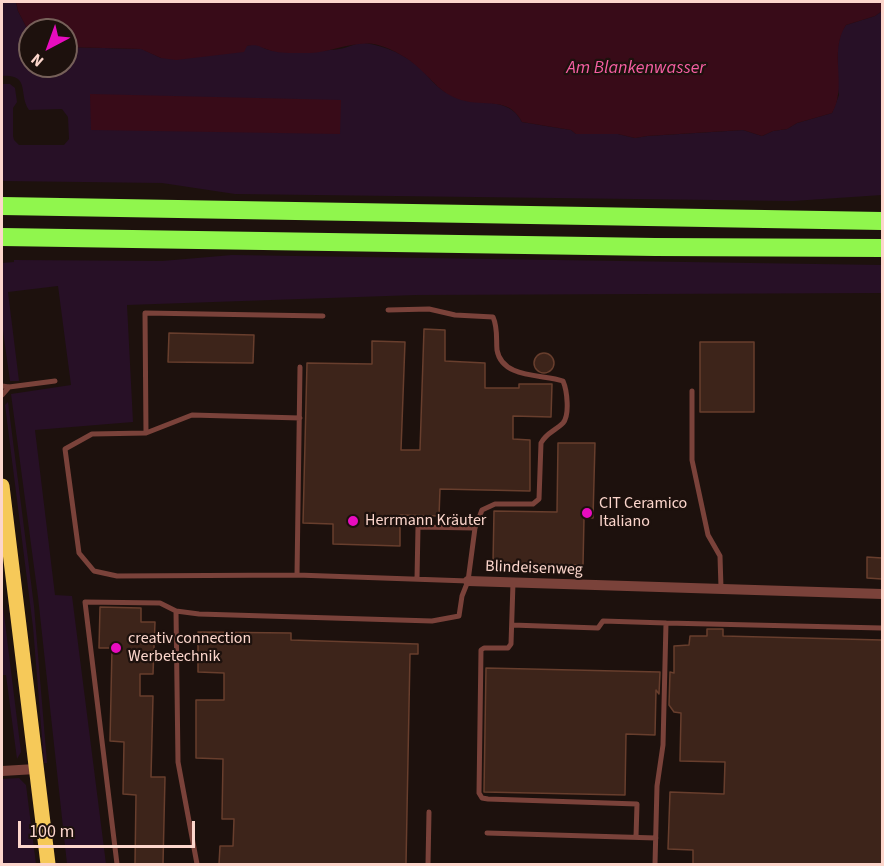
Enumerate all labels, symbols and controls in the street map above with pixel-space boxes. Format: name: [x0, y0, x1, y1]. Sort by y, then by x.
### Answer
north arrow: [18, 18, 78, 78]
text: N: [26, 48, 49, 72]
water label: Am Blankenwasser: [567, 58, 705, 80]
place label: CIT Ceramico Italiano: [599, 494, 687, 532]
marker: CIT Ceramico Italiano: [580, 506, 594, 520]
place label: Herrmann Kräuter: [365, 511, 486, 531]
marker: Herrmann Kräuter: [346, 514, 360, 528]
street label: Blindeisenweg: [485, 558, 583, 580]
place label: creativ connection Werbetechnik: [128, 629, 251, 667]
marker: creativ connection Werbetechnik: [109, 641, 123, 655]
scale bar: [21, 809, 198, 847]
text: 100 m: [29, 819, 74, 844]

